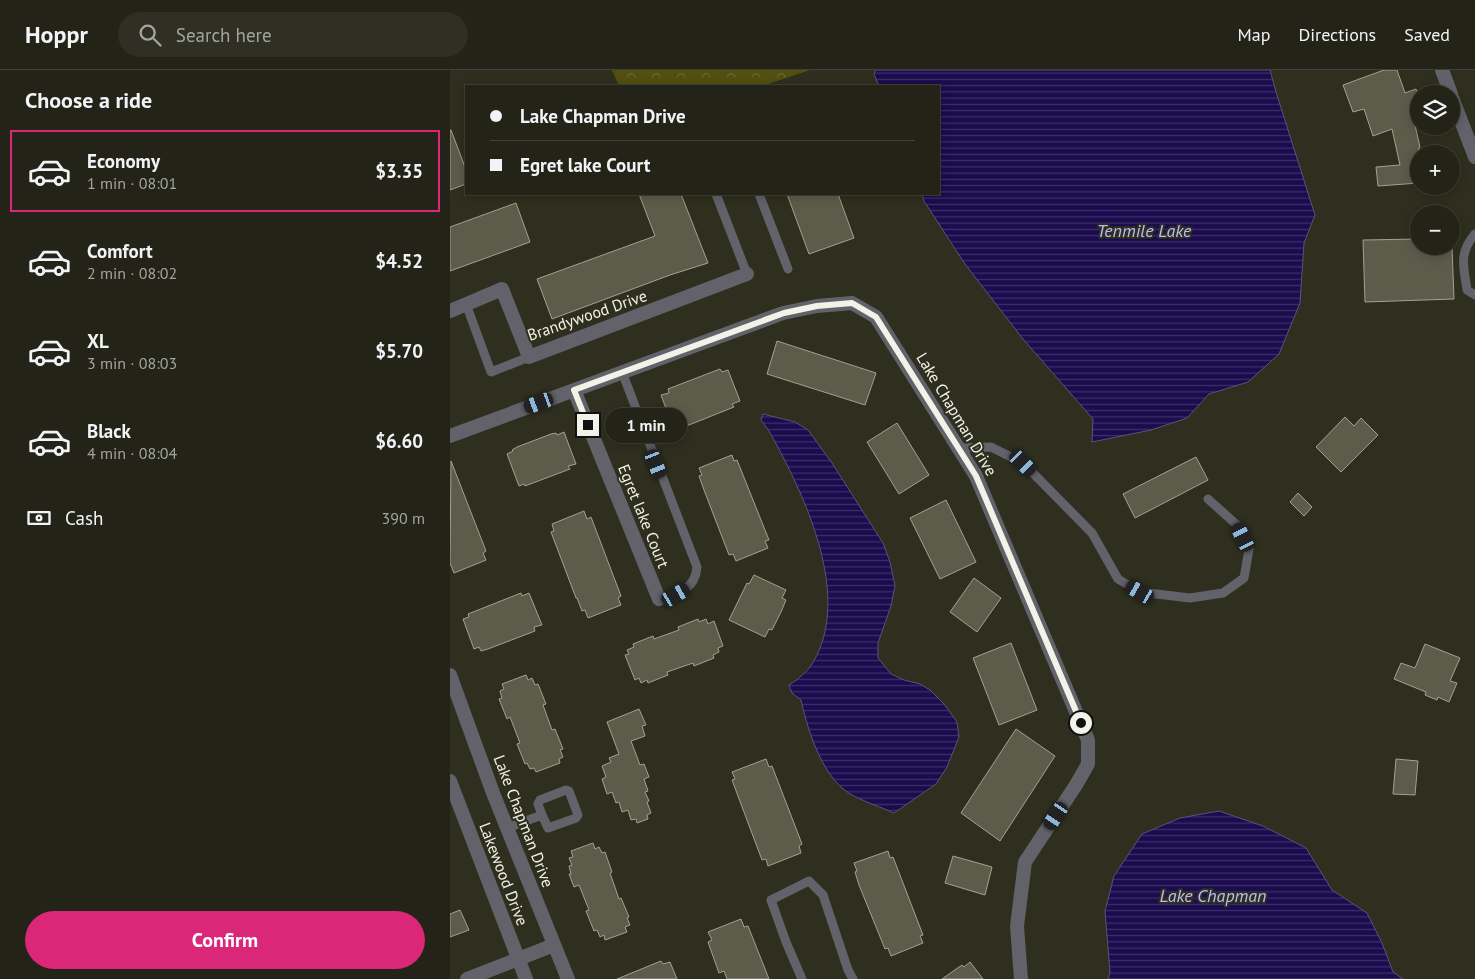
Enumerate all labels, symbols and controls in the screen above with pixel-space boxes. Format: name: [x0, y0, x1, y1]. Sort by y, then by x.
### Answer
search box: [118, 12, 468, 57]
text: Hoppr: [25, 19, 88, 50]
icon: search: [136, 21, 164, 49]
text: Search here: [176, 23, 272, 47]
text: Map: [1238, 23, 1270, 46]
text: Directions: [1298, 23, 1376, 46]
text: Saved: [1404, 23, 1450, 46]
map controls: [1410, 85, 1460, 255]
button: layers: [1410, 85, 1460, 135]
text: Choose a ride: [25, 86, 152, 114]
text: Lake Chapman Drive: [520, 104, 686, 128]
button: +: [1410, 145, 1460, 195]
icon: car: [27, 149, 72, 194]
text: Economy: [87, 149, 160, 173]
text: Egret lake Court: [520, 153, 650, 177]
text: $3.35: [375, 159, 423, 183]
text: 1 min · 08:01: [87, 173, 177, 193]
button: −: [1410, 205, 1460, 255]
water label: Tenmile Lake: [1097, 219, 1192, 242]
icon: car: [27, 239, 72, 284]
text: Comfort: [87, 239, 153, 263]
text: $4.52: [375, 249, 423, 273]
text: 2 min · 08:02: [87, 263, 177, 283]
street label: Brandywood Drive: [525, 285, 649, 345]
icon: car: [27, 329, 72, 374]
text: XL: [87, 329, 109, 353]
text: $5.70: [375, 339, 423, 363]
street label: Lake Chapman Drive: [912, 349, 1002, 479]
text: 3 min · 08:03: [87, 353, 177, 373]
car: [522, 391, 555, 415]
callout: 1 min: [606, 408, 688, 442]
route end: [577, 414, 599, 436]
text: 1 min: [626, 415, 666, 435]
icon: car: [27, 419, 72, 464]
text: Black: [87, 419, 131, 443]
text: $6.60: [375, 429, 423, 453]
text: 4 min · 08:04: [87, 443, 177, 463]
car: [643, 447, 668, 481]
car: [1007, 447, 1038, 479]
street label: Egret lake Court: [614, 461, 674, 571]
icon: cash: [25, 504, 53, 532]
text: Cash: [65, 506, 103, 530]
text: 390 m: [382, 508, 425, 528]
car: [1229, 520, 1256, 554]
car: [1123, 578, 1156, 606]
car: [659, 581, 692, 609]
route start: [1070, 712, 1092, 734]
street label: Lake Chapman Drive: [490, 752, 558, 890]
car: [1041, 799, 1070, 833]
street label: Lakewood Drive: [475, 820, 533, 928]
water label: Lake Chapman: [1160, 884, 1266, 907]
button: Confirm: [25, 911, 425, 969]

